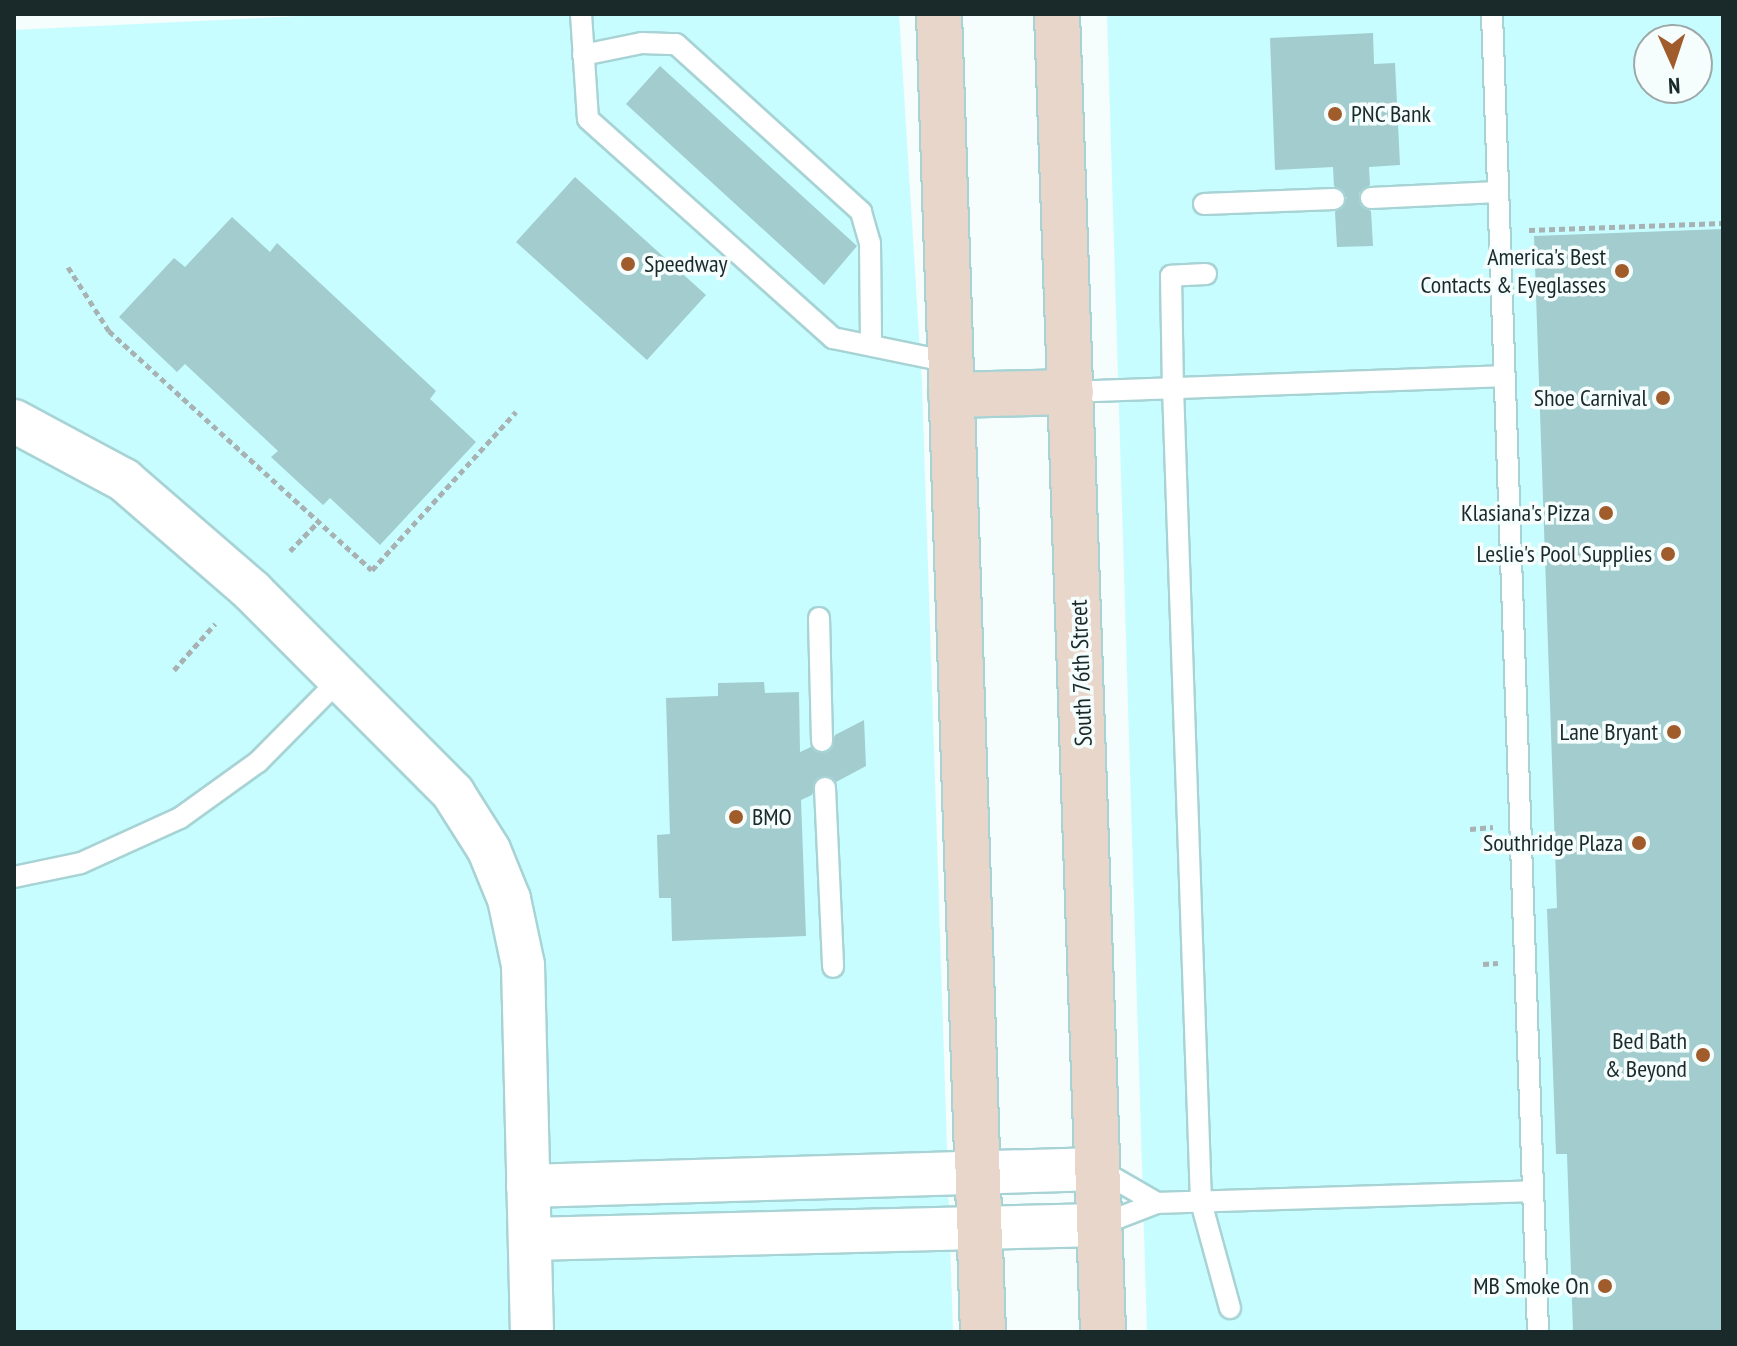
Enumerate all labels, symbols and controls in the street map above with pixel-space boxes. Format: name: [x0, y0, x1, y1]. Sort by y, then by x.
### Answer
north arrow: [1633, 24, 1713, 104]
text: N: [1667, 72, 1681, 100]
place label: PNC Bank: [1351, 100, 1432, 128]
marker: PNC Bank: [1326, 105, 1344, 123]
place label: America's Best Contacts & Eyeglasses: [1421, 243, 1606, 299]
place label: Speedway: [644, 250, 728, 278]
marker: Speedway: [619, 255, 637, 273]
marker: America's Best Contacts & Eyeglasses: [1613, 262, 1631, 280]
place label: Shoe Carnival: [1534, 384, 1647, 412]
marker: Shoe Carnival: [1654, 389, 1672, 407]
place label: Klasiana's Pizza: [1461, 499, 1590, 527]
marker: Klasiana's Pizza: [1597, 504, 1615, 522]
place label: Leslie's Pool Supplies: [1476, 540, 1652, 568]
marker: Leslie's Pool Supplies: [1659, 545, 1677, 563]
street label: South 76th Street: [1064, 599, 1098, 747]
place label: Lane Bryant: [1560, 718, 1658, 746]
marker: Lane Bryant: [1665, 723, 1683, 741]
place label: BMO: [752, 803, 792, 831]
marker: BMO: [727, 808, 745, 826]
place label: Southridge Plaza: [1483, 829, 1623, 857]
marker: Southridge Plaza: [1630, 834, 1648, 852]
place label: Bed Bath & Beyond: [1605, 1027, 1687, 1083]
marker: Bed Bath & Beyond: [1694, 1046, 1712, 1064]
place label: MB Smoke On: [1473, 1272, 1589, 1300]
marker: MB Smoke On: [1596, 1277, 1614, 1295]

